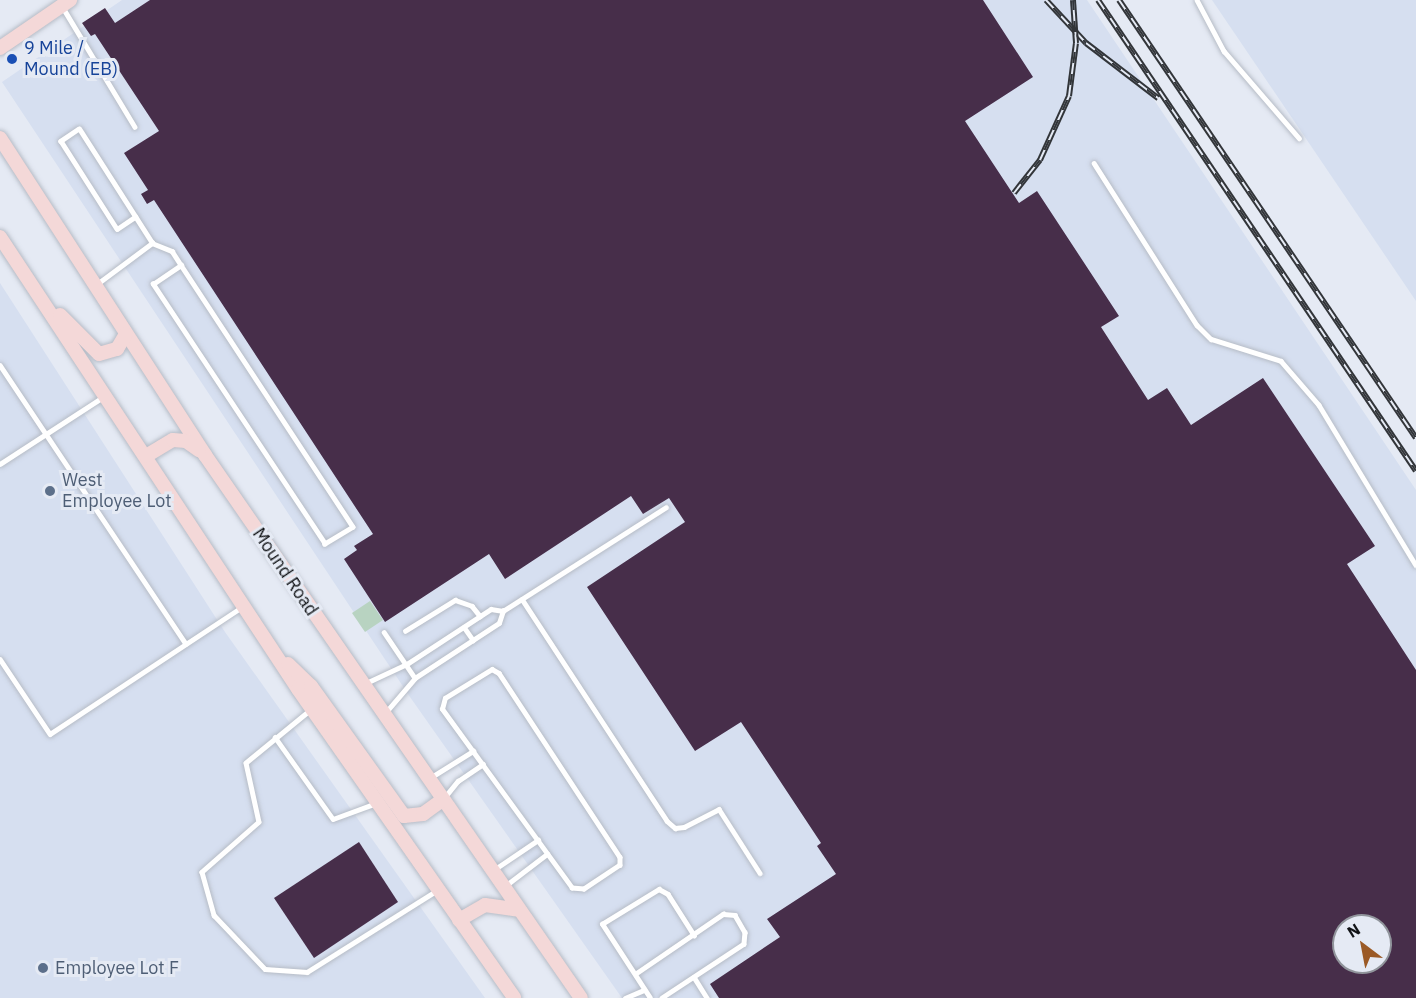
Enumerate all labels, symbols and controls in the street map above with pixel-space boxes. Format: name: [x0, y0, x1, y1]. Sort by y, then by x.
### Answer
place label: 9 Mile / Mound (EB): [24, 38, 118, 80]
marker: 9 Mile / Mound (EB): [5, 52, 19, 66]
place label: West Employee Lot: [62, 470, 172, 512]
marker: West Employee Lot: [43, 484, 57, 498]
street label: Mound Road: [248, 524, 322, 620]
north arrow: [1332, 914, 1392, 974]
text: N: [1343, 919, 1364, 942]
place label: Employee Lot F: [55, 957, 179, 979]
marker: Employee Lot F: [36, 961, 50, 975]

